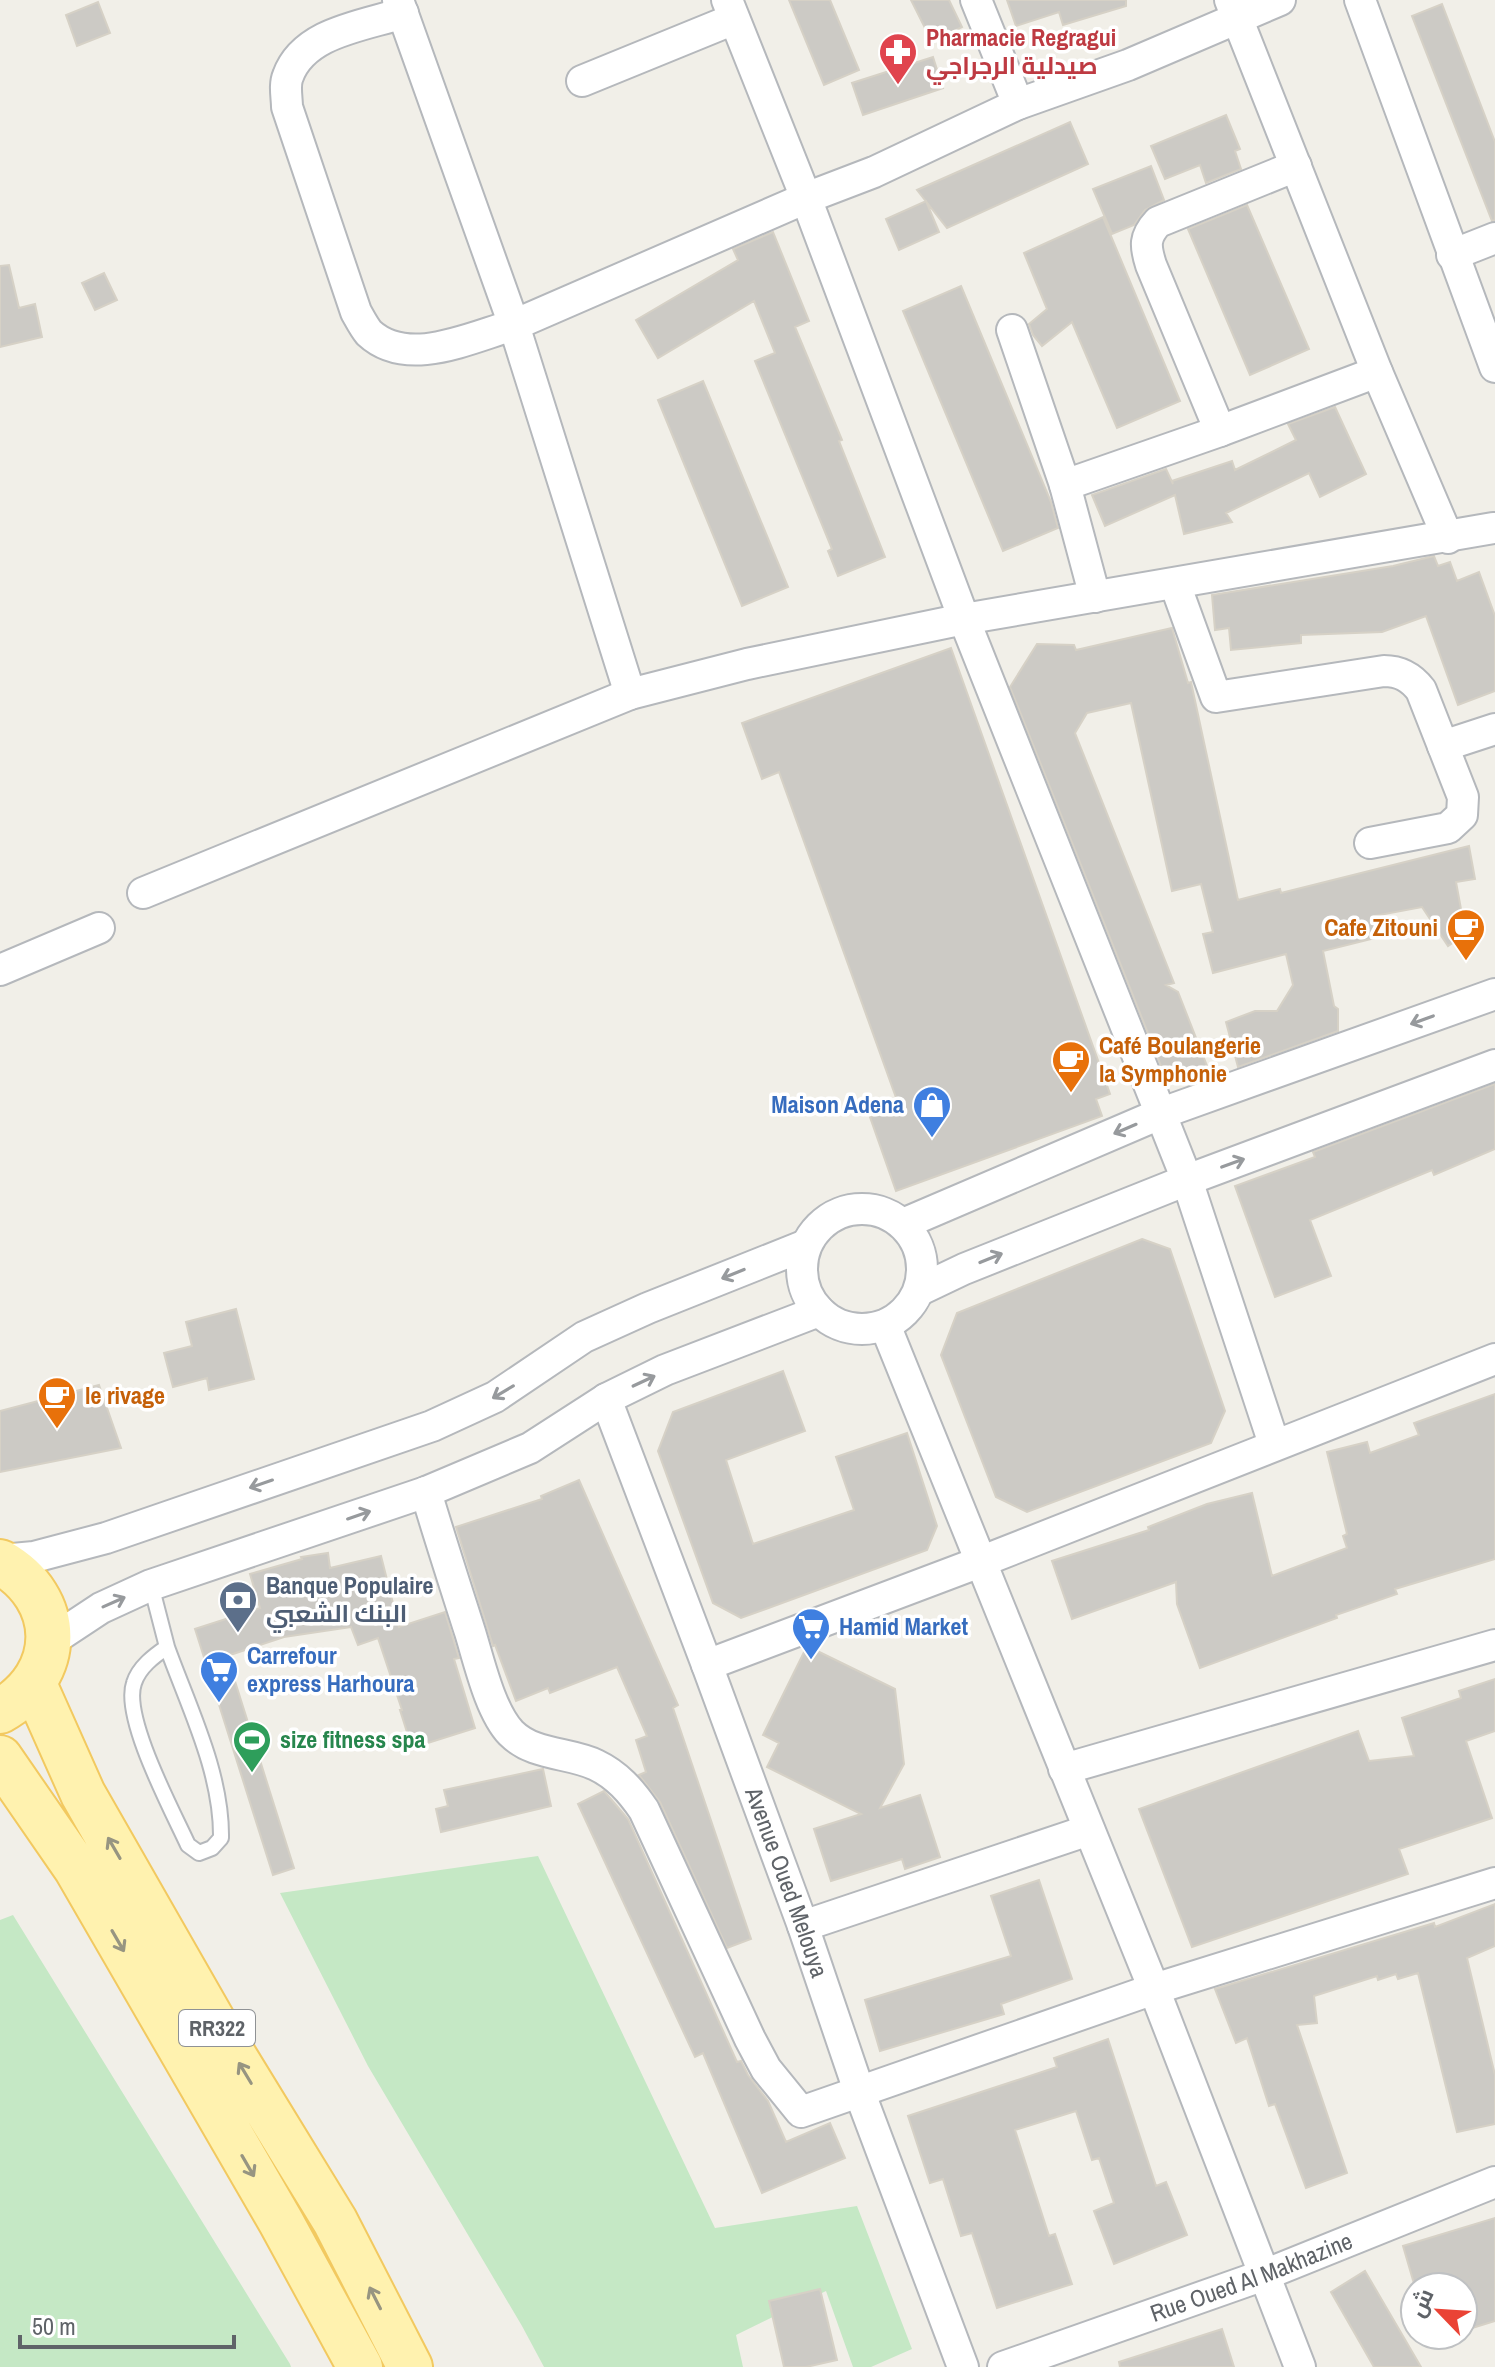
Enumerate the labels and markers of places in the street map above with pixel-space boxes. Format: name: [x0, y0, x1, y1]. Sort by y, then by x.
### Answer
place label: Pharmacie Regragui صيدلية الرجراجي: [926, 21, 1116, 85]
pharmacy icon: Pharmacie Regragui صيدلية الرجراجي: [877, 31, 919, 86]
cafe icon: Cafe Zitouni: [1445, 907, 1487, 962]
place label: Cafe Zitouni: [1324, 911, 1438, 943]
place label: Café Boulangerie la Symphonie: [1099, 1029, 1261, 1089]
cafe icon: Café Boulangerie la Symphonie: [1050, 1039, 1092, 1094]
shop icon: Maison Adena: [911, 1084, 953, 1139]
place label: Maison Adena: [771, 1088, 904, 1120]
cafe icon: le rivage: [36, 1375, 78, 1430]
place label: le rivage: [85, 1379, 165, 1411]
place label: Banque Populaire البنك الشعبي: [266, 1569, 433, 1633]
bank icon: Banque Populaire البنك الشعبي: [217, 1579, 259, 1634]
supermarket icon: Hamid Market: [790, 1606, 832, 1661]
place label: Hamid Market: [839, 1610, 968, 1642]
place label: Carrefour express Harhoura: [247, 1639, 414, 1699]
supermarket icon: Carrefour express Harhoura: [198, 1649, 240, 1704]
sports icon: size fitness spa: [231, 1719, 273, 1774]
place label: size fitness spa: [280, 1723, 426, 1755]

